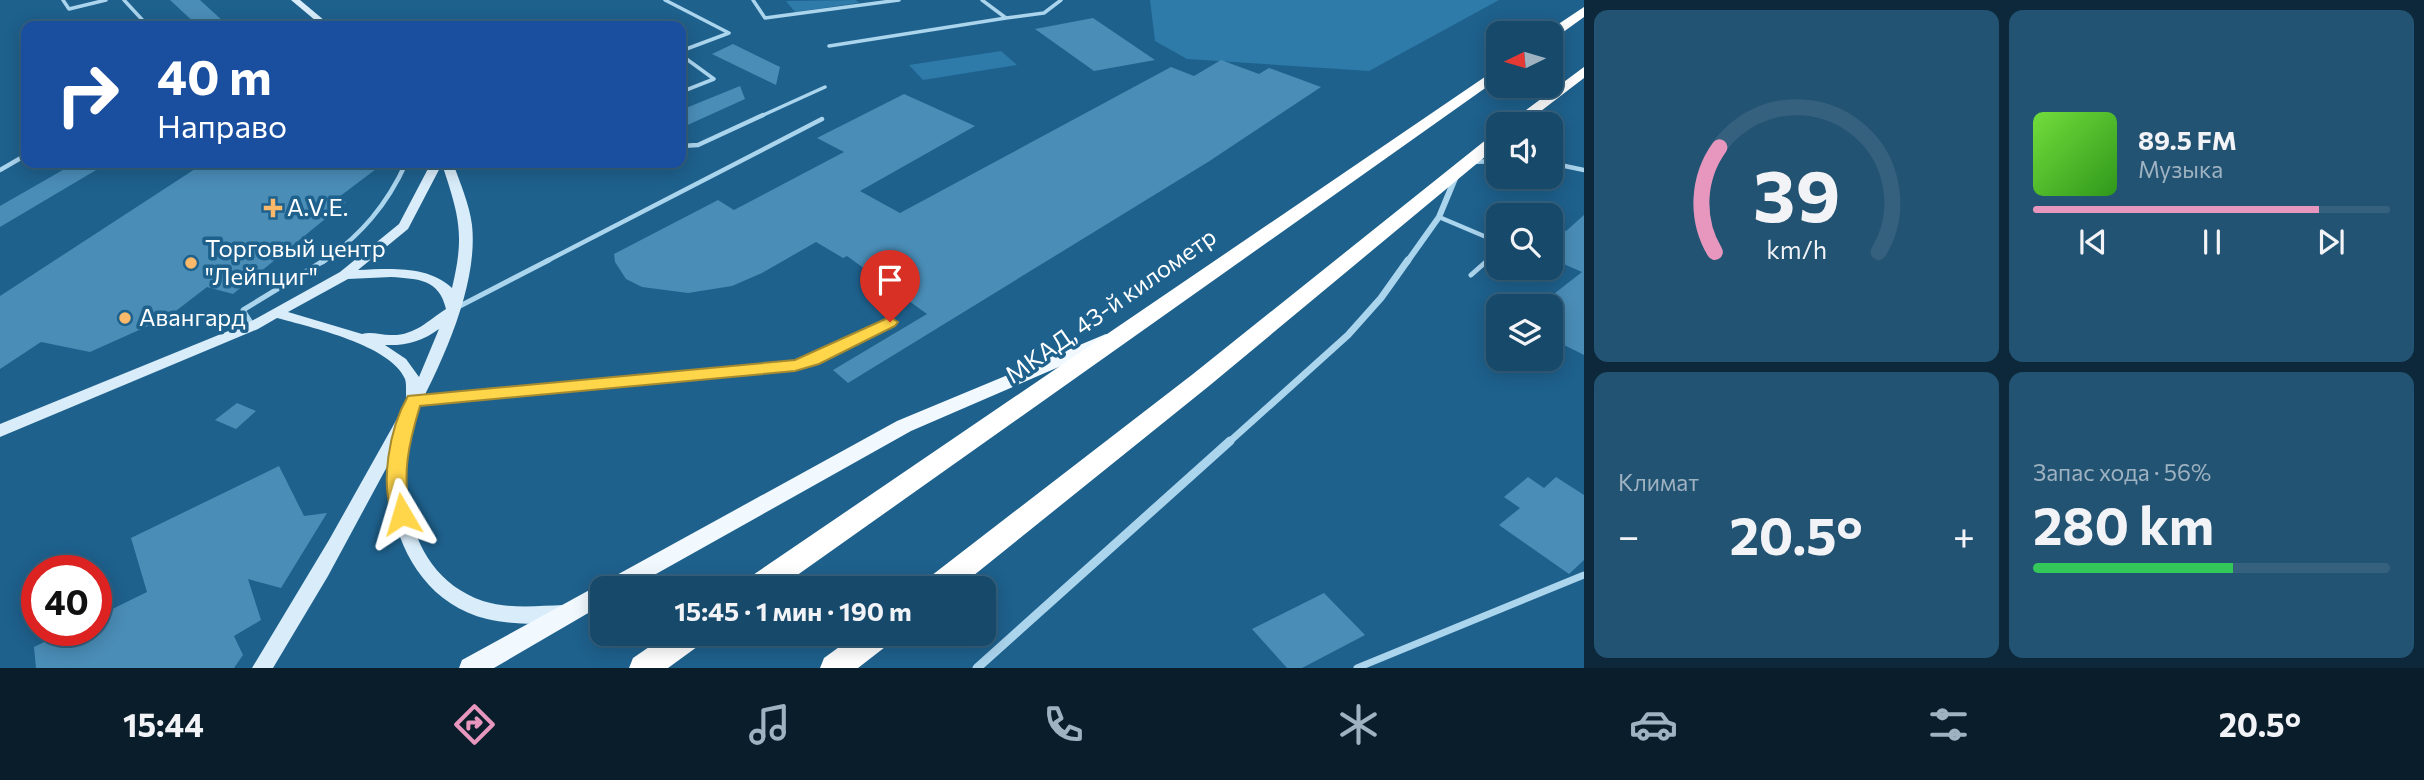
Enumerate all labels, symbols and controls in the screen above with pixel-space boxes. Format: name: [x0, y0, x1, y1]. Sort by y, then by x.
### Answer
north arrow: [1486, 21, 1563, 98]
map controls: [1486, 21, 1563, 371]
text: 40 m: [157, 45, 272, 105]
icon: right: [42, 49, 133, 140]
text: Направо: [157, 105, 287, 145]
button: sound: [1486, 112, 1563, 189]
text: 89.5 FM: [2138, 124, 2237, 155]
text: 39: [1753, 149, 1840, 238]
text: Музыка: [2138, 155, 2223, 183]
place label: A.V.E.: [287, 192, 348, 221]
marker: A.V.E.: [265, 200, 281, 216]
button: search: [1486, 203, 1563, 280]
street label: МКАД, 43-й километр: [999, 221, 1221, 389]
icon: previous: [2074, 223, 2112, 261]
icon: pause: [2193, 223, 2231, 261]
icon: next: [2312, 223, 2350, 261]
place label: Торговый центр "Лейпциг": [205, 233, 386, 290]
text: km/h: [1766, 234, 1827, 264]
pin: [860, 250, 920, 322]
marker: Торговый центр "Лейпциг": [183, 255, 199, 271]
icon: arrive: [871, 261, 909, 299]
button: layers: [1486, 294, 1563, 371]
place label: Авангард: [139, 302, 245, 331]
marker: Авангард: [117, 310, 133, 326]
text: Запас хода · 56%: [2033, 458, 2211, 486]
text: Климат: [1618, 468, 1699, 496]
position arrow: [365, 477, 439, 551]
text: 280 km: [2033, 492, 2214, 556]
text: 20.5°: [1729, 502, 1863, 566]
text: −: [1618, 511, 1640, 558]
text: +: [1953, 511, 1975, 558]
speed limit sign: 40: [21, 555, 112, 646]
text: 15:45 · 1 мин · 190 m: [674, 595, 912, 626]
icon: directions: [450, 700, 499, 749]
icon: music: [745, 700, 794, 749]
icon: phone: [1039, 700, 1088, 749]
icon: climate: [1334, 700, 1383, 749]
icon: car: [1629, 700, 1678, 749]
icon: filters: [1924, 700, 1973, 749]
text: 15:44: [123, 704, 204, 744]
text: 20.5°: [2219, 704, 2301, 744]

